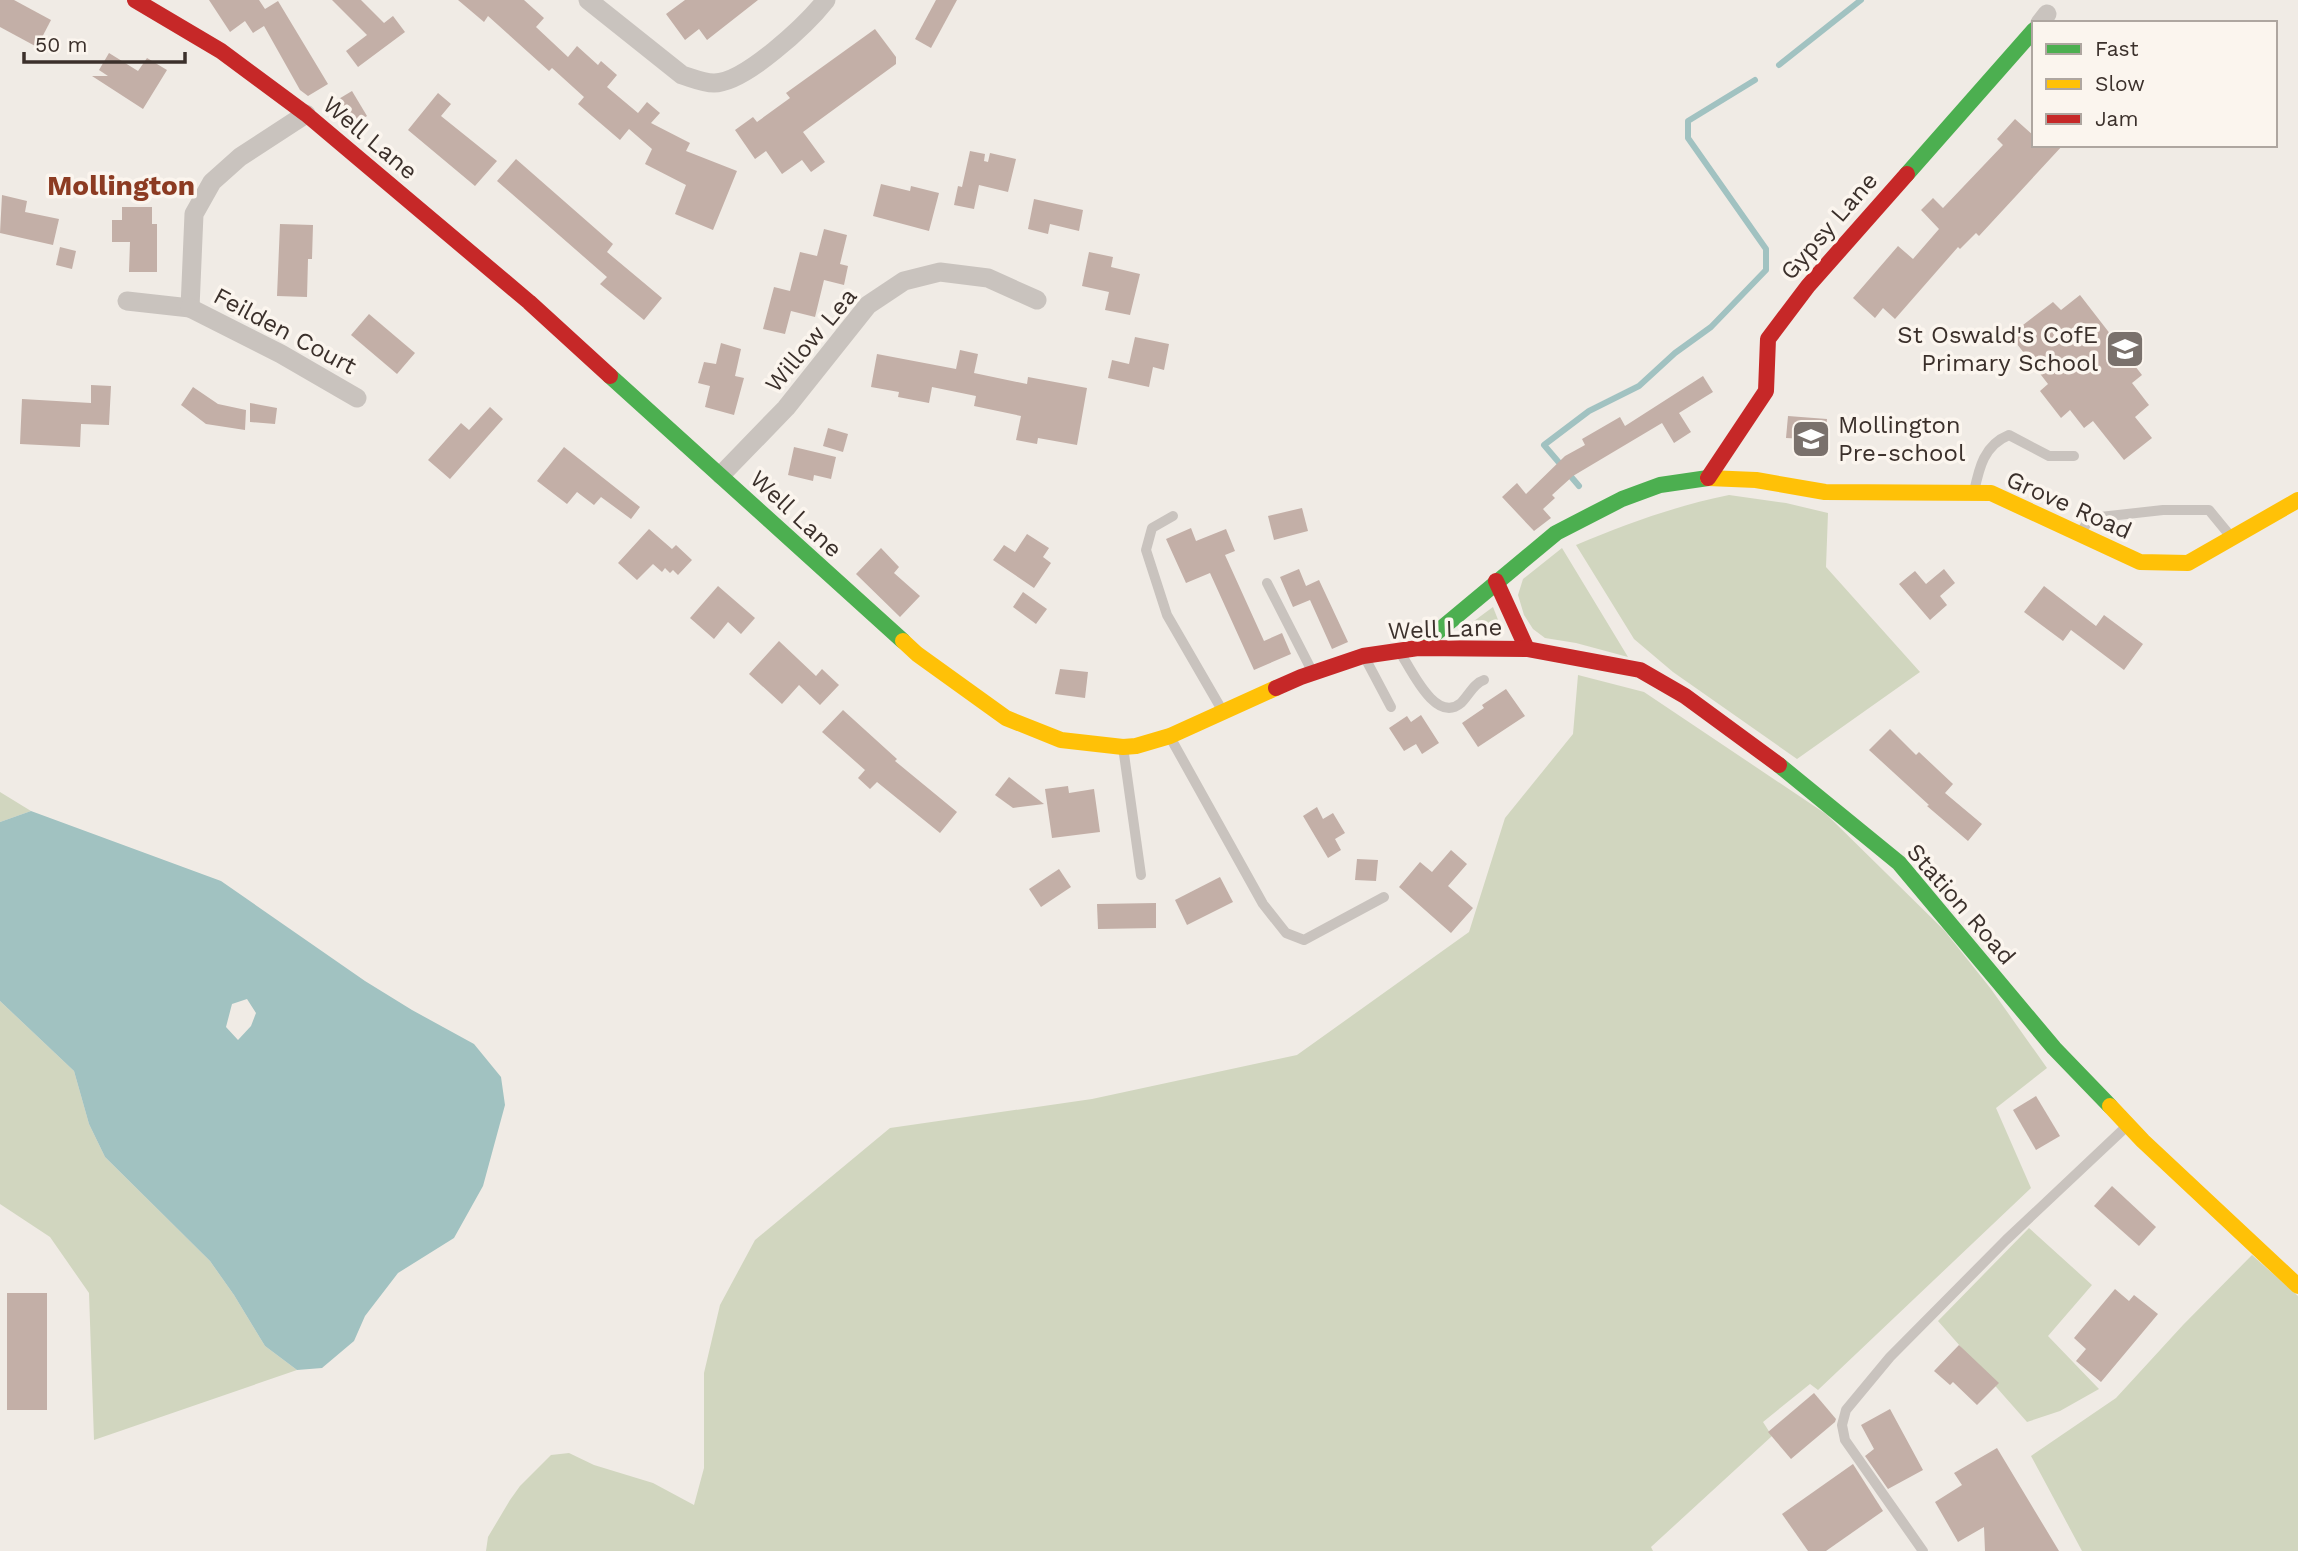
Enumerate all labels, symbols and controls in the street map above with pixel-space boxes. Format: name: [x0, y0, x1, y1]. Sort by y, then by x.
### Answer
scale bar: [24, 21, 186, 65]
legend: [2032, 21, 2277, 147]
text: 50 m: [35, 32, 87, 57]
text: Fast: [2095, 36, 2139, 61]
text: Slow: [2095, 71, 2145, 96]
street label: Well Lane: [317, 90, 423, 186]
text: Jam: [2095, 106, 2138, 131]
street label: Gypsy Lane: [1775, 167, 1883, 285]
district label: Mollington: [47, 169, 195, 202]
street label: Feilden Court: [209, 282, 361, 380]
street label: Willow Lea: [759, 282, 863, 398]
place label: St Oswald's CofE Primary School: [1897, 321, 2099, 377]
school or university icon: St Oswald's CofE Primary School: [2104, 328, 2146, 370]
place label: Mollington Pre-school: [1838, 411, 1966, 467]
school or university icon: Mollington Pre-school: [1790, 418, 1832, 460]
street label: Well Lane: [744, 465, 848, 563]
street label: Grove Road: [2002, 465, 2136, 545]
street label: Well Lane: [1387, 613, 1503, 645]
street label: Station Road: [1901, 838, 2021, 970]

